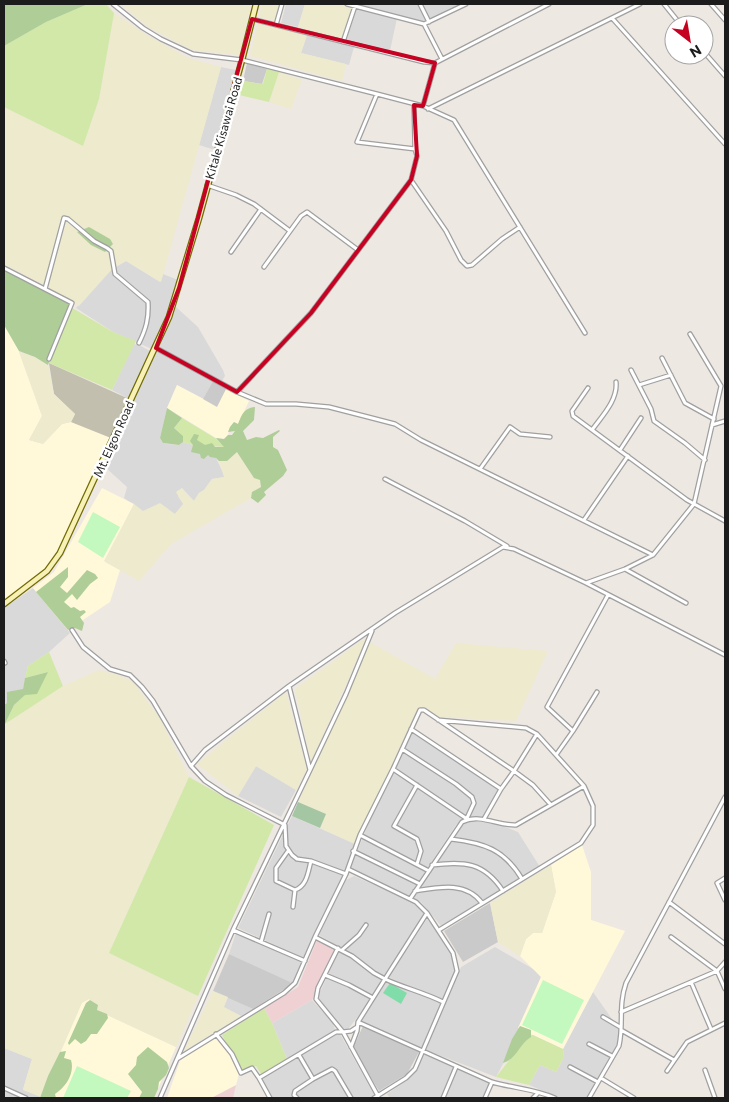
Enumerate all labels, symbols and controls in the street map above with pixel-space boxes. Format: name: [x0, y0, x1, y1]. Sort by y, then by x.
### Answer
north arrow: [664, 15, 714, 65]
text: N: [687, 42, 705, 62]
street label: Kitale Kisawai Road: [202, 75, 244, 181]
street label: Mt. Elgon Road: [90, 399, 136, 479]

